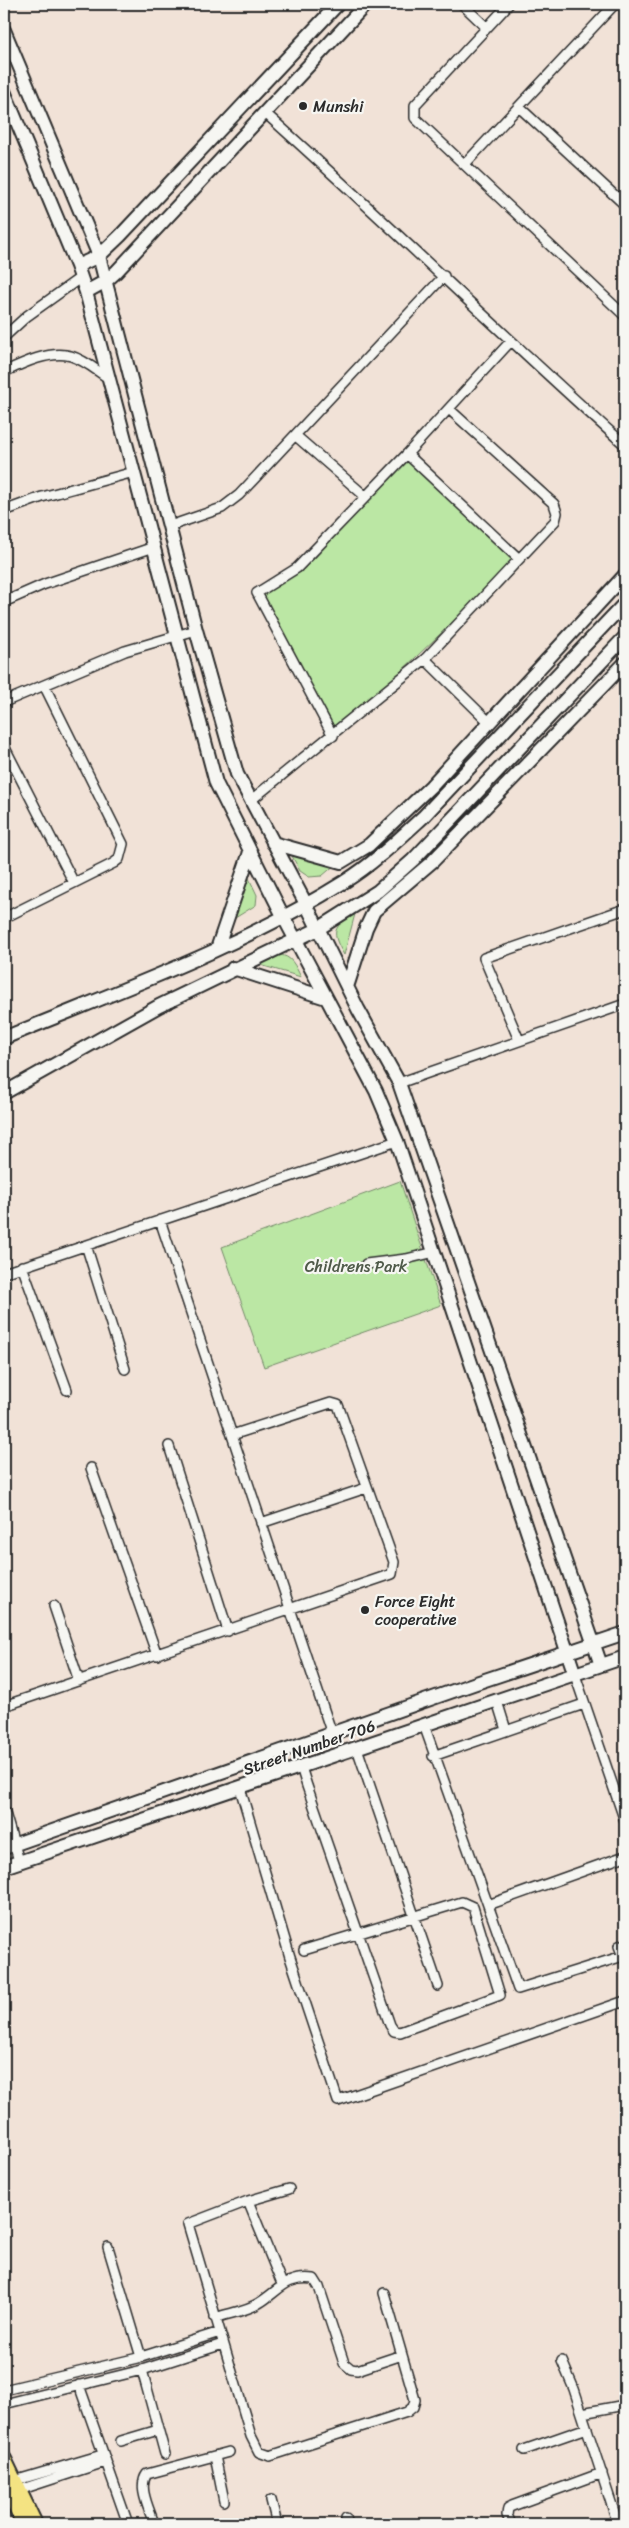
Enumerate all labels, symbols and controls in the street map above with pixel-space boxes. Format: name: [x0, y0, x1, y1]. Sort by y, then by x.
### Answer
place label: Munshi: [313, 92, 364, 121]
marker: Munshi: [297, 100, 309, 112]
park label: Childrens Park: [305, 1252, 408, 1281]
place label: Force Eight cooperative: [375, 1587, 457, 1634]
marker: Force Eight cooperative: [359, 1604, 371, 1616]
street label: Street Number 706: [239, 1711, 379, 1784]

